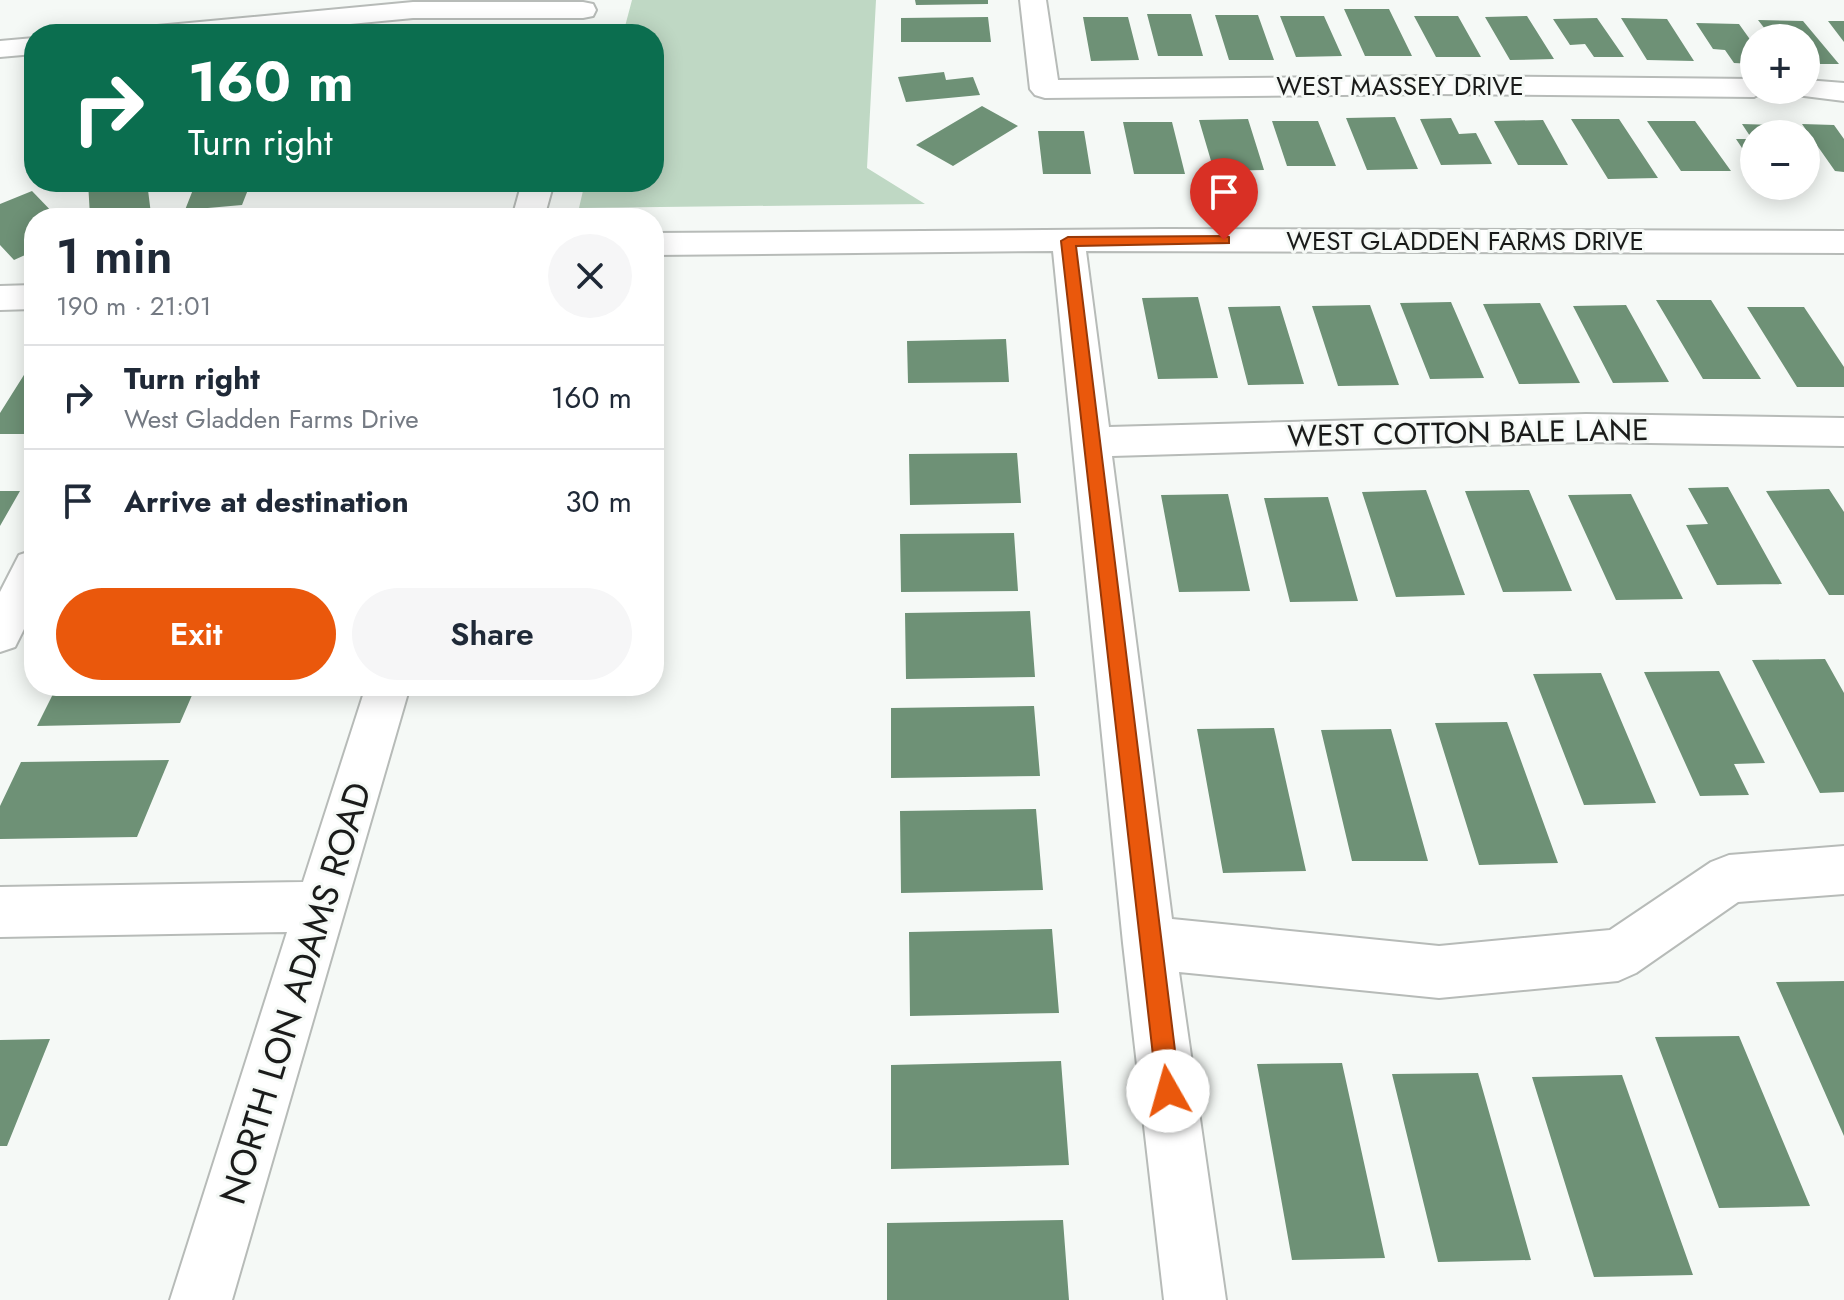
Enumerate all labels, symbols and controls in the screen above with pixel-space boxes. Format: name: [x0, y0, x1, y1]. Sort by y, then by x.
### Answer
map controls: [1740, 24, 1820, 200]
button: +: [1740, 24, 1820, 104]
text: 160 m: [188, 41, 354, 122]
icon: right: [56, 56, 160, 160]
street label: WEST MASSEY DRIVE: [1276, 67, 1524, 105]
text: Turn right: [188, 116, 333, 168]
button: −: [1740, 120, 1820, 200]
pin: [1190, 158, 1258, 240]
icon: arrive: [1202, 170, 1246, 214]
text: 1 min: [56, 222, 173, 291]
street label: WEST GLADDEN FARMS DRIVE: [1286, 222, 1644, 260]
button: close: [548, 234, 632, 318]
text: 190 m · 21:01: [56, 287, 211, 325]
text: Turn right: [124, 357, 260, 400]
icon: right: [56, 375, 100, 419]
text: 160 m: [551, 376, 632, 419]
text: West Gladden Farms Drive: [124, 400, 419, 438]
street label: WEST COTTON BALE LANE: [1287, 408, 1649, 457]
icon: arrive: [56, 479, 100, 523]
text: Arrive at destination: [124, 480, 409, 523]
text: 30 m: [565, 480, 632, 523]
button: Exit: [56, 588, 336, 680]
button: Share: [352, 588, 632, 680]
street label: NORTH LON ADAMS ROAD: [206, 776, 384, 1210]
position arrow: [1126, 1049, 1210, 1133]

